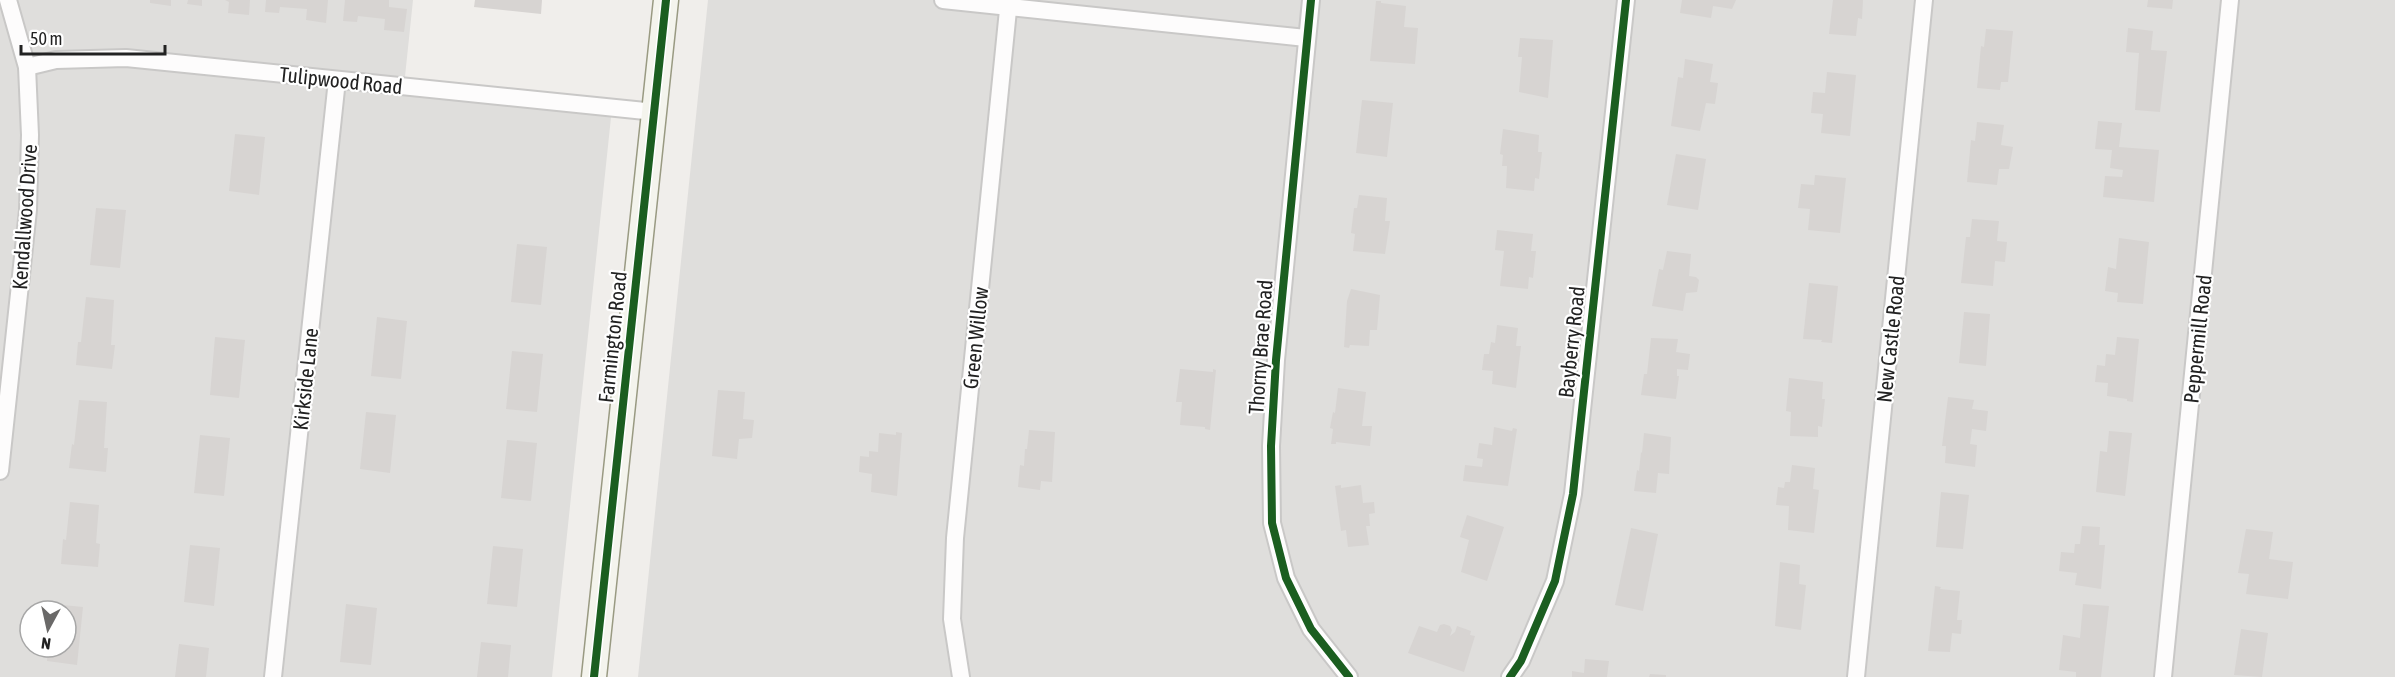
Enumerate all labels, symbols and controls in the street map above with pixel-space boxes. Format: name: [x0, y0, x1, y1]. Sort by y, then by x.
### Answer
scale bar: [21, 18, 165, 56]
text: 50 m: [30, 28, 62, 49]
street label: Tulipwood Road: [278, 62, 404, 98]
street label: Kendallwood Drive: [7, 143, 41, 291]
street label: Farmington Road: [593, 270, 631, 404]
street label: Peppermill Road: [2178, 273, 2216, 405]
street label: New Castle Road: [1871, 274, 1909, 404]
street label: Thorny Brae Road: [1243, 279, 1277, 415]
street label: Green Willow: [958, 285, 992, 390]
street label: Bayberry Road: [1553, 285, 1589, 399]
street label: Kirkside Lane: [288, 327, 322, 431]
north arrow: [18, 599, 78, 659]
text: N: [40, 634, 52, 653]

